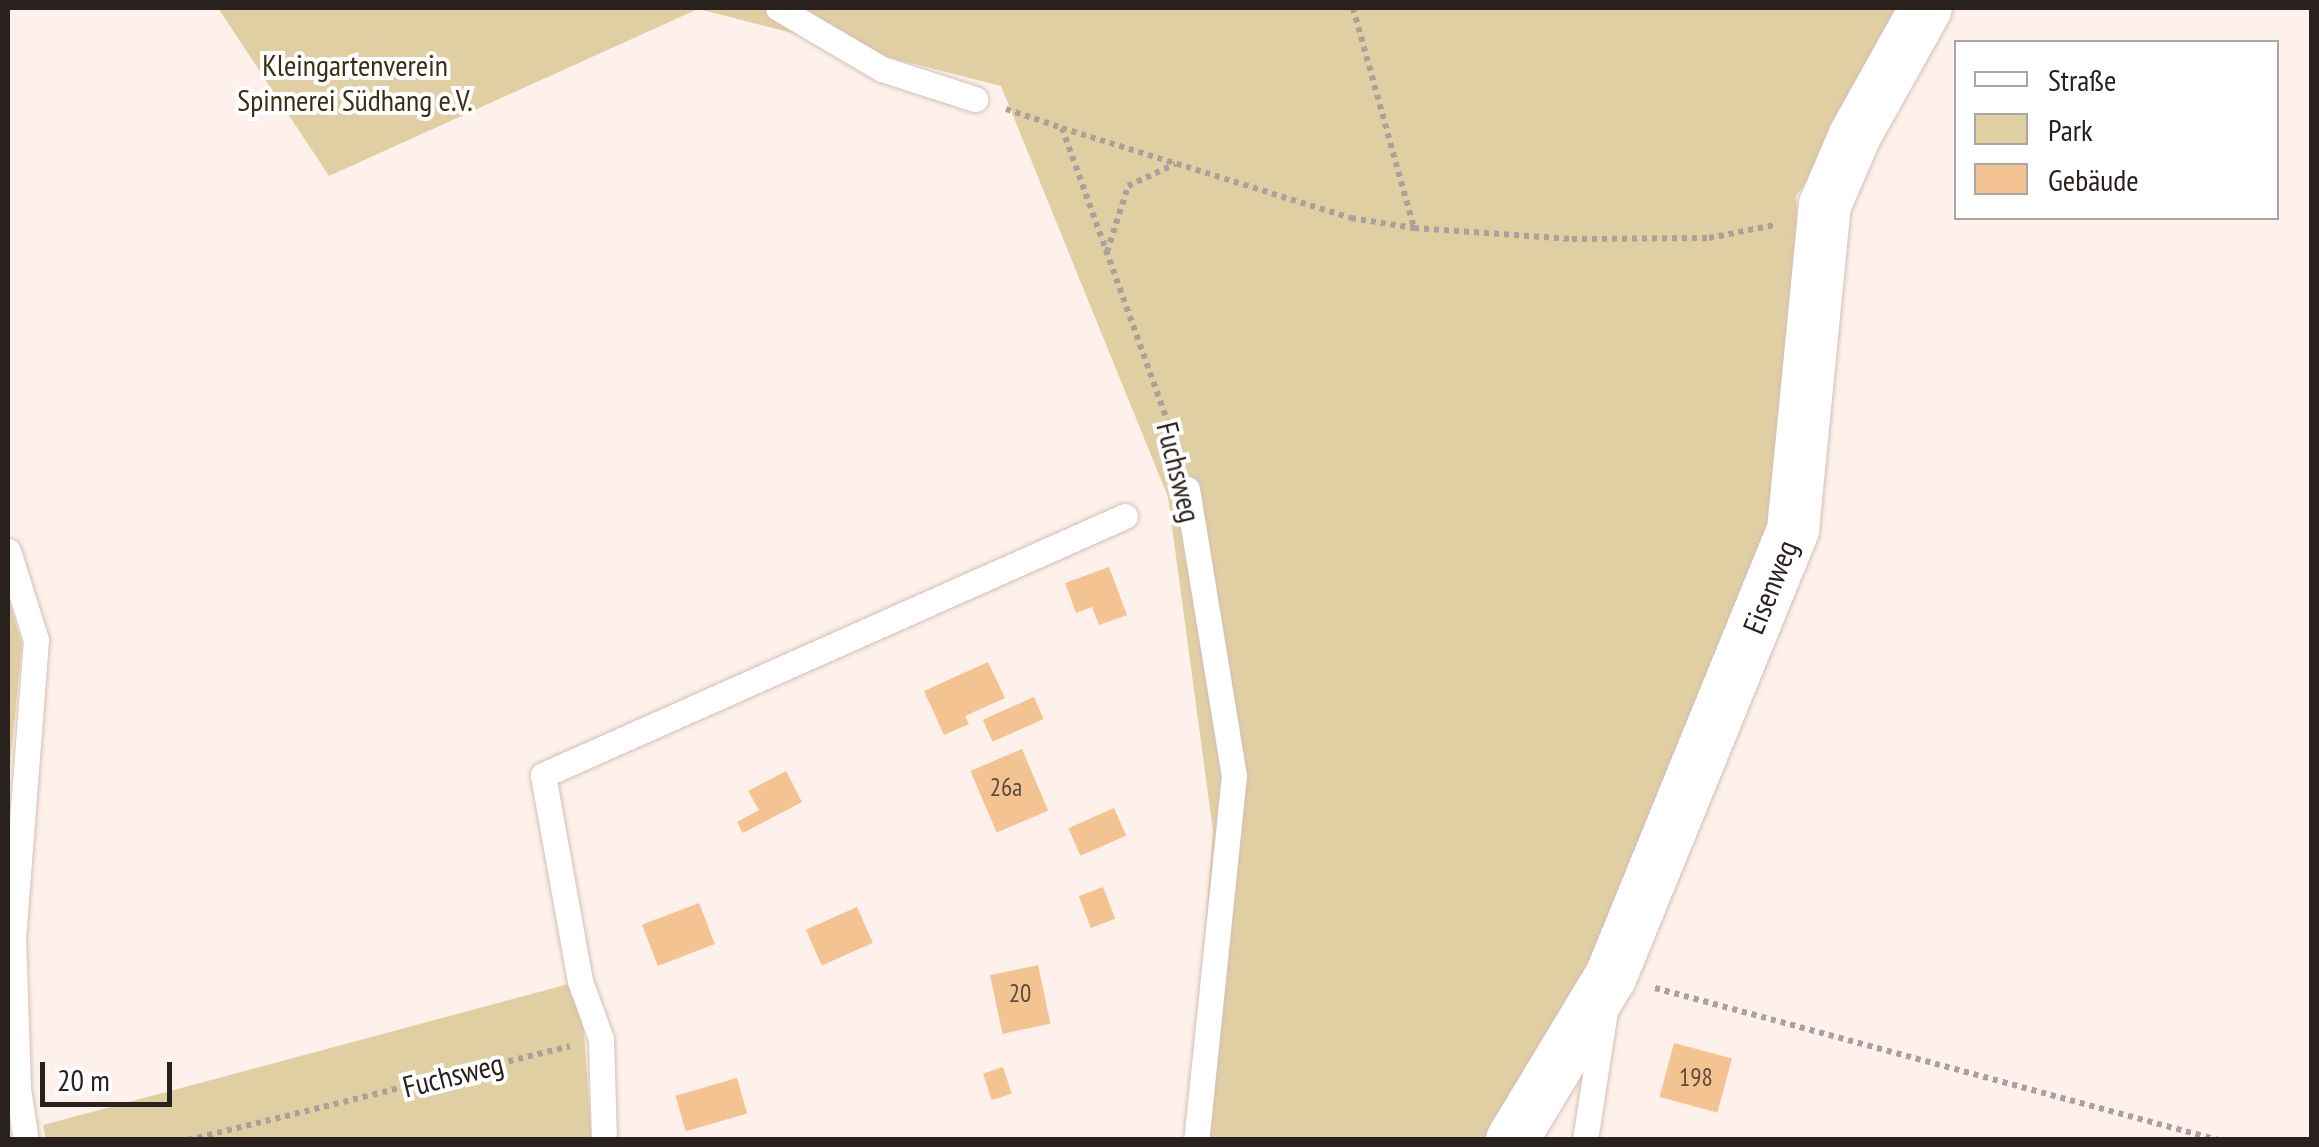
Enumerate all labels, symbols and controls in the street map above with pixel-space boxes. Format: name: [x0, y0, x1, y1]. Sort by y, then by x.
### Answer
legend: [1954, 40, 2279, 220]
park label: Kleingartenverein Spinnerei Südhang e.V.: [237, 47, 473, 118]
text: Straße: [2048, 60, 2116, 99]
text: Park: [2048, 110, 2093, 149]
text: Gebäude: [2048, 160, 2139, 199]
street label: Fuchsweg: [1149, 418, 1209, 526]
street label: Eisenweg: [1735, 535, 1805, 639]
house number: 26a: [990, 772, 1022, 802]
house number: 20: [1009, 978, 1031, 1008]
scale bar: [45, 1042, 178, 1104]
street label: Fuchsweg: [399, 1045, 507, 1105]
text: 20 m: [57, 1060, 110, 1099]
house number: 198: [1679, 1062, 1713, 1092]

